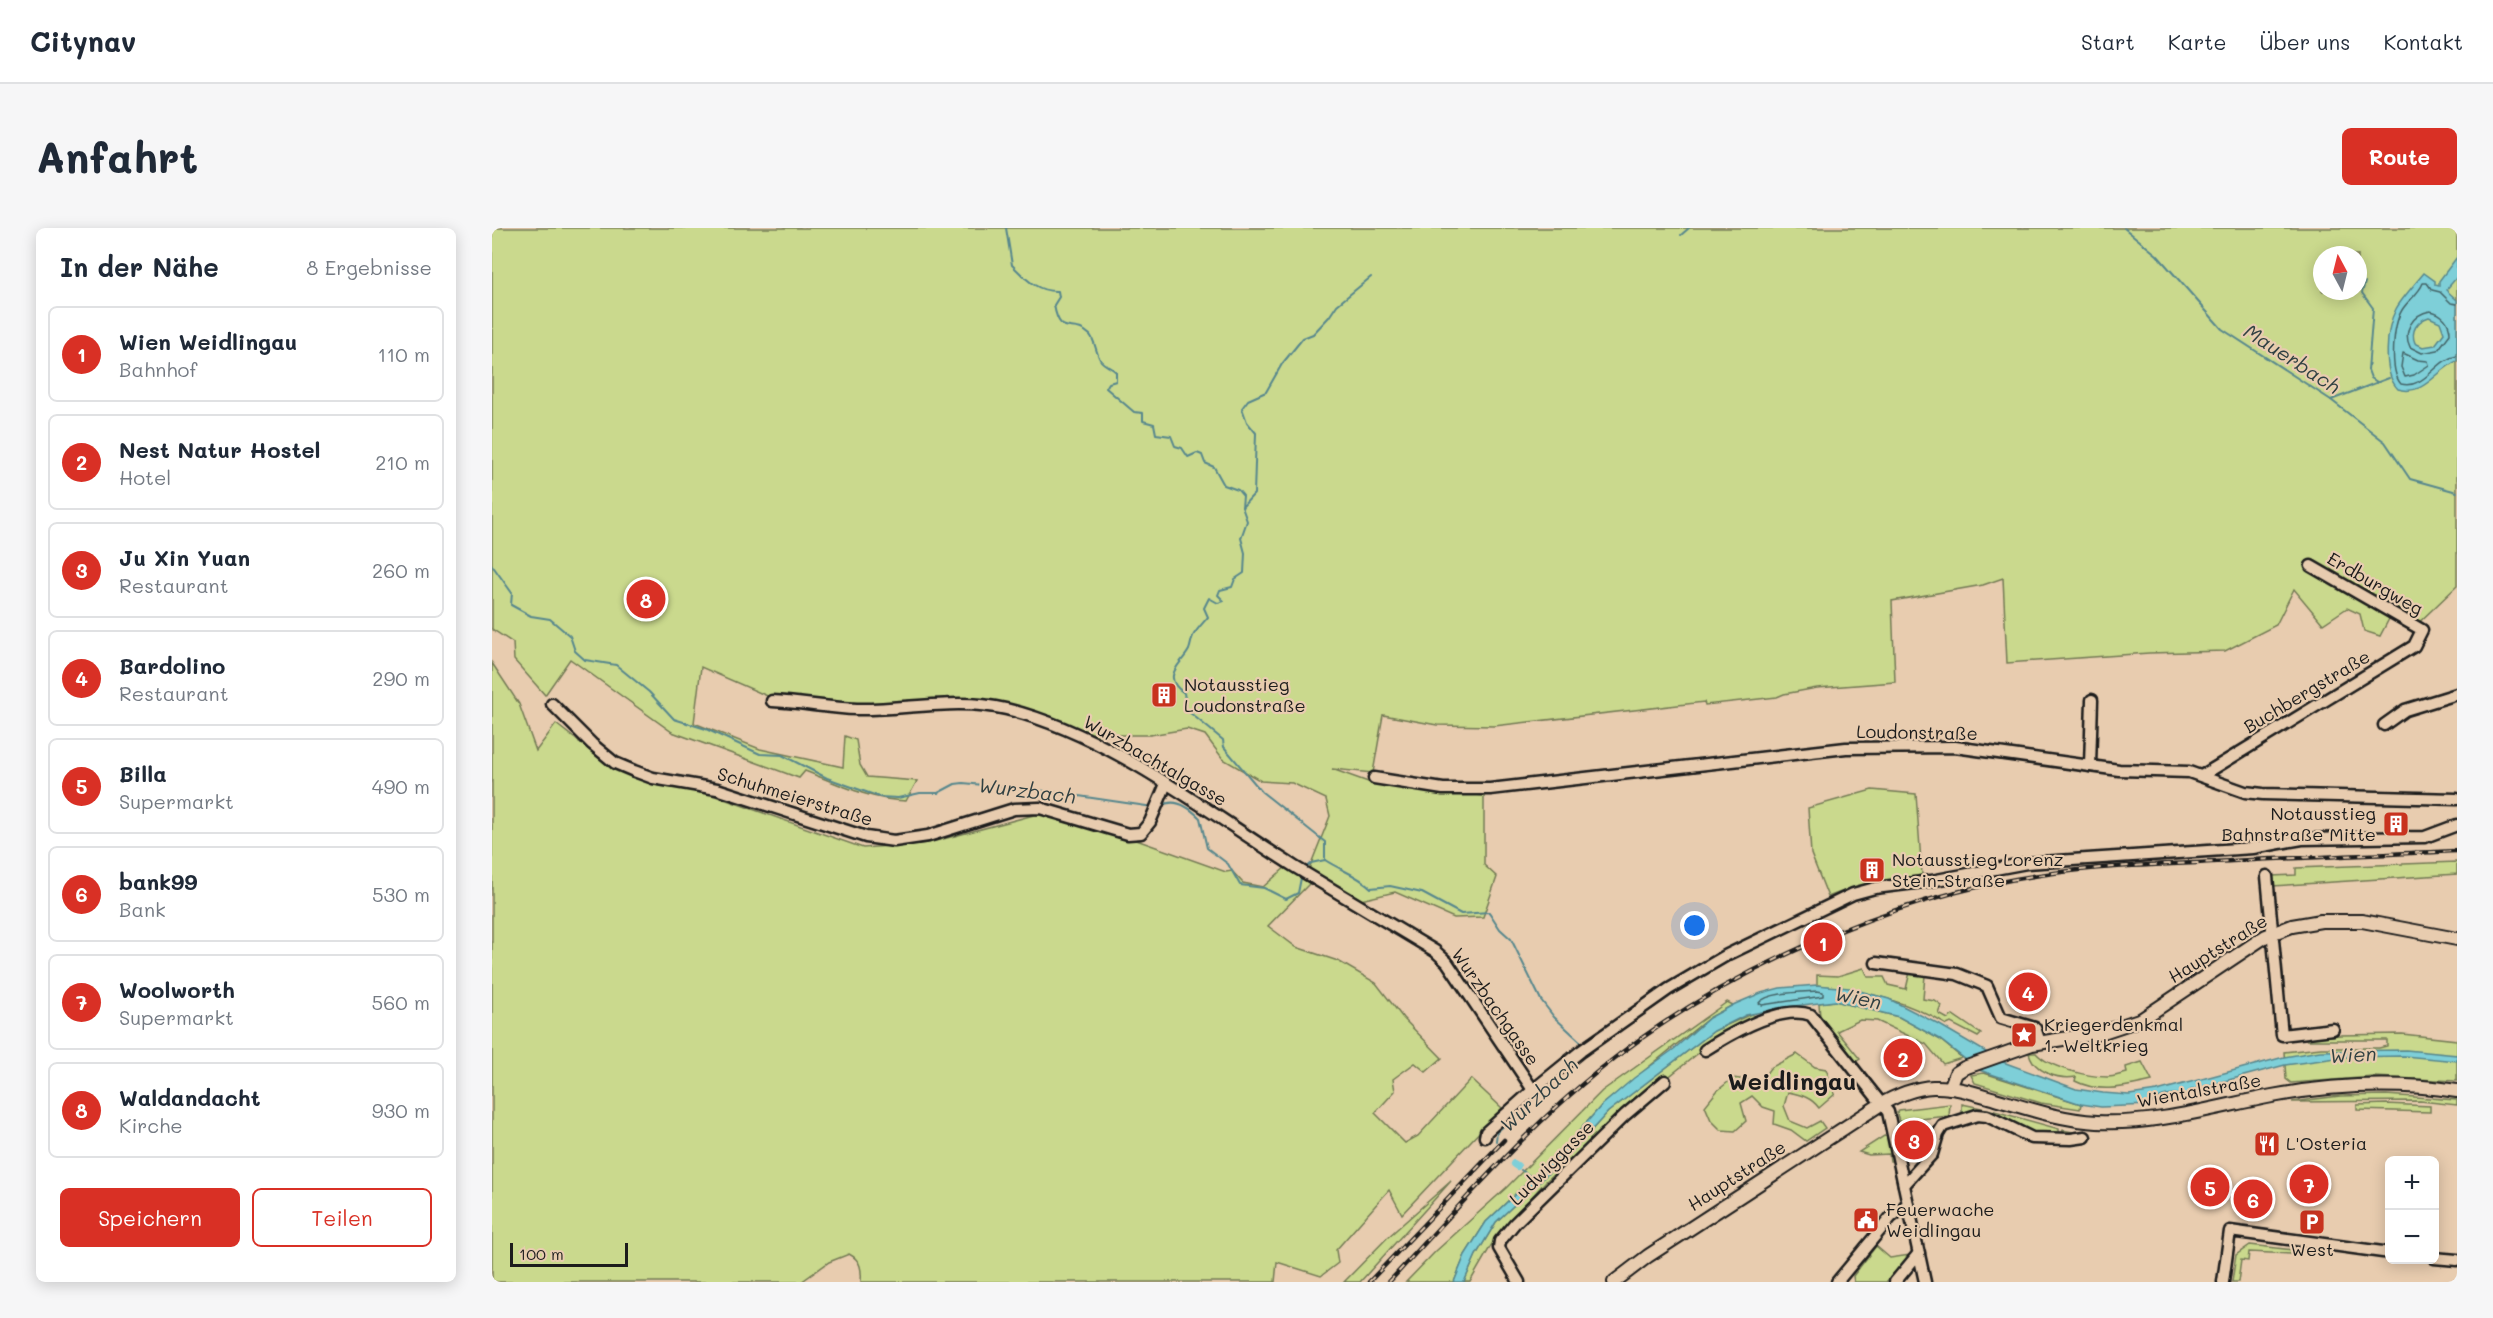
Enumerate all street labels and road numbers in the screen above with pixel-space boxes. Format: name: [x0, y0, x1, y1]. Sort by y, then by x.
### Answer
street label: Erdburgweg: [2323, 546, 2428, 620]
street label: Buchbergstraße: [2239, 644, 2374, 738]
street label: Wurzbachtalgasse: [1079, 709, 1232, 811]
street label: Loudonstraße: [1856, 719, 1978, 745]
street label: Schuhmeierstraße: [715, 761, 876, 831]
street label: Hauptstraße: [2163, 908, 2271, 988]
street label: Wurzbachgasse: [1446, 943, 1545, 1070]
street label: Wientalstraße: [2135, 1067, 2263, 1113]
street label: Ludwiggasse: [1504, 1115, 1599, 1210]
street label: Hauptstraße: [1683, 1134, 1790, 1216]

